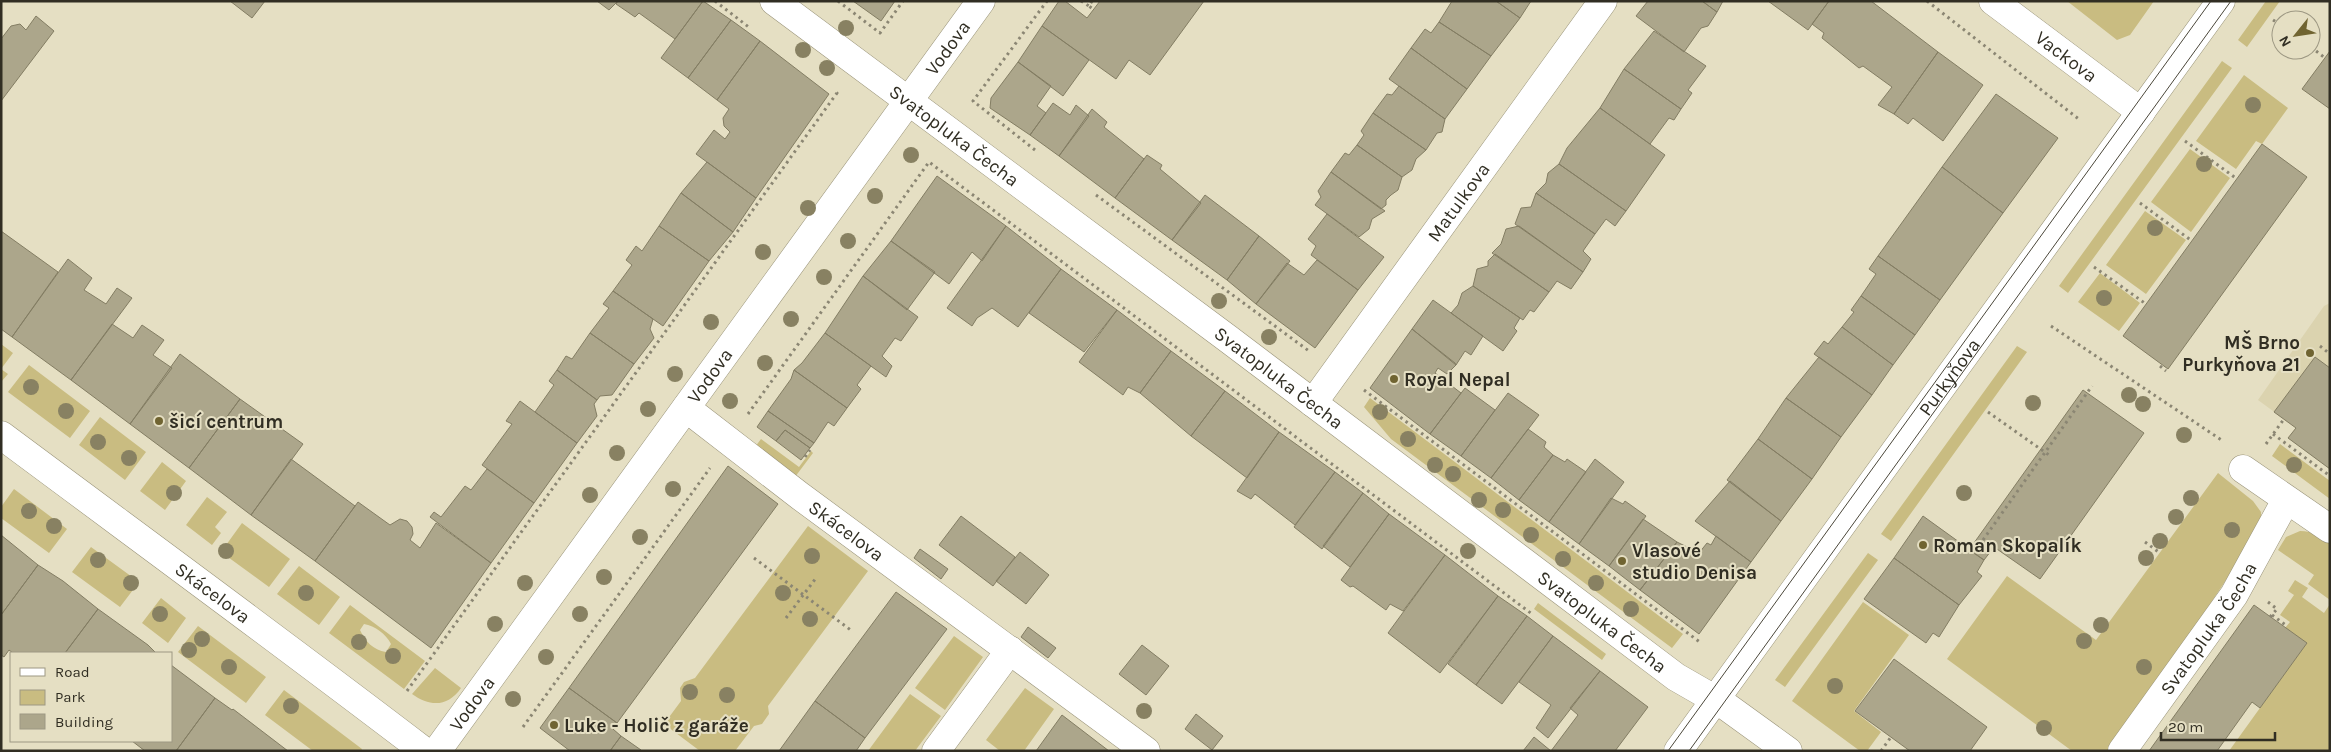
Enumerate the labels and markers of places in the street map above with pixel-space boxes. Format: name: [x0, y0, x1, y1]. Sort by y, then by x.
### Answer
place label: MŠ Brno Purkyňova 21: [2182, 329, 2300, 376]
marker: MŠ Brno Purkyňova 21: [2304, 347, 2316, 359]
place label: Royal Nepal: [1404, 369, 1510, 391]
marker: Royal Nepal: [1388, 373, 1400, 385]
place label: šicí centrum: [169, 411, 283, 433]
marker: šicí centrum: [153, 415, 165, 427]
place label: Roman Skopalík: [1933, 535, 2082, 557]
marker: Roman Skopalík: [1917, 539, 1929, 551]
place label: Vlasové studio Denisa: [1632, 540, 1757, 584]
marker: Vlasové studio Denisa: [1616, 555, 1628, 567]
place label: Luke - Holič z garáže: [564, 715, 749, 737]
marker: Luke - Holič z garáže: [548, 719, 560, 731]

